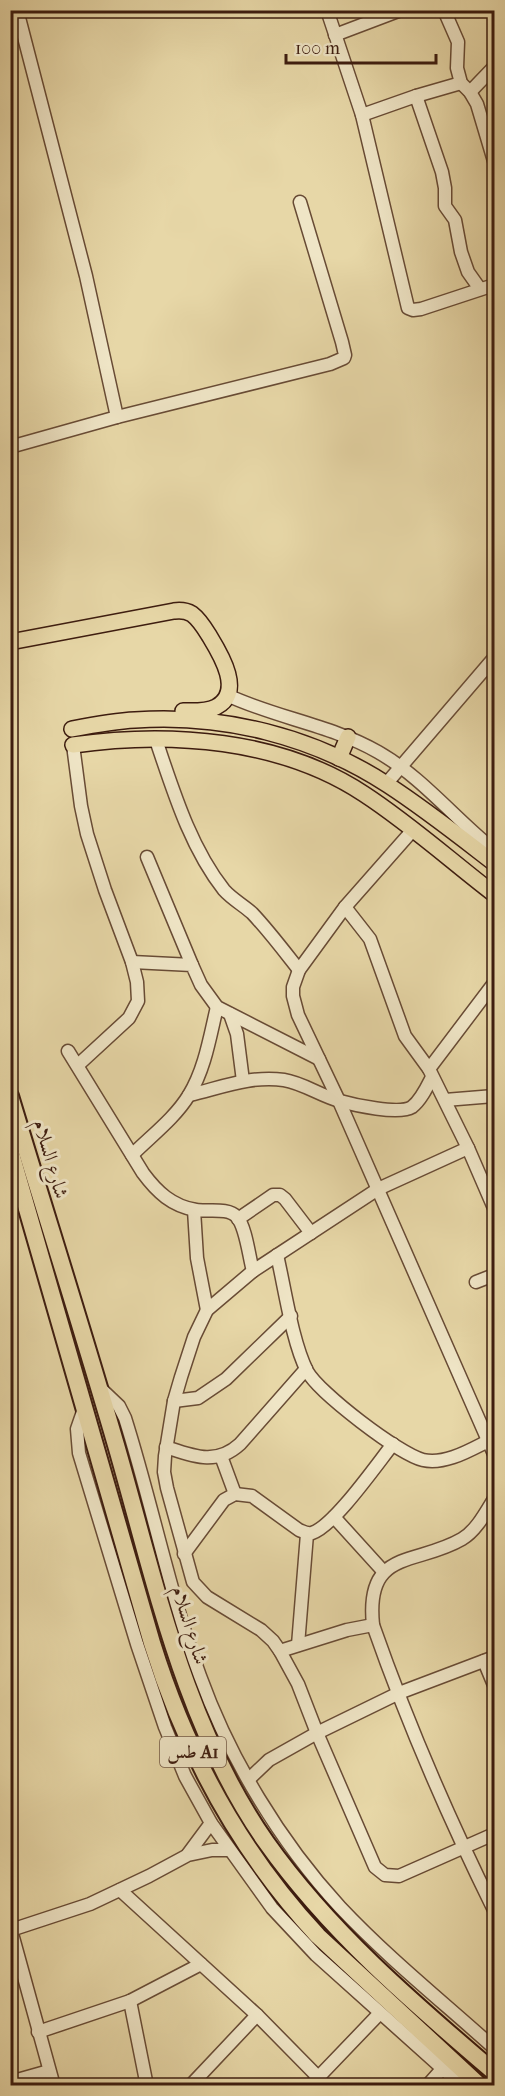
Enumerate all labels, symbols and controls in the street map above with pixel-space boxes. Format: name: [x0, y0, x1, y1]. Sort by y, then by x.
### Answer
scale bar: [286, 27, 436, 65]
text: 100 m: [295, 38, 340, 59]
street label: شارع السلام: [23, 1117, 73, 1203]
street label: شارع السلام: [161, 1583, 213, 1669]
road number: طس A1: [160, 1737, 226, 1767]

